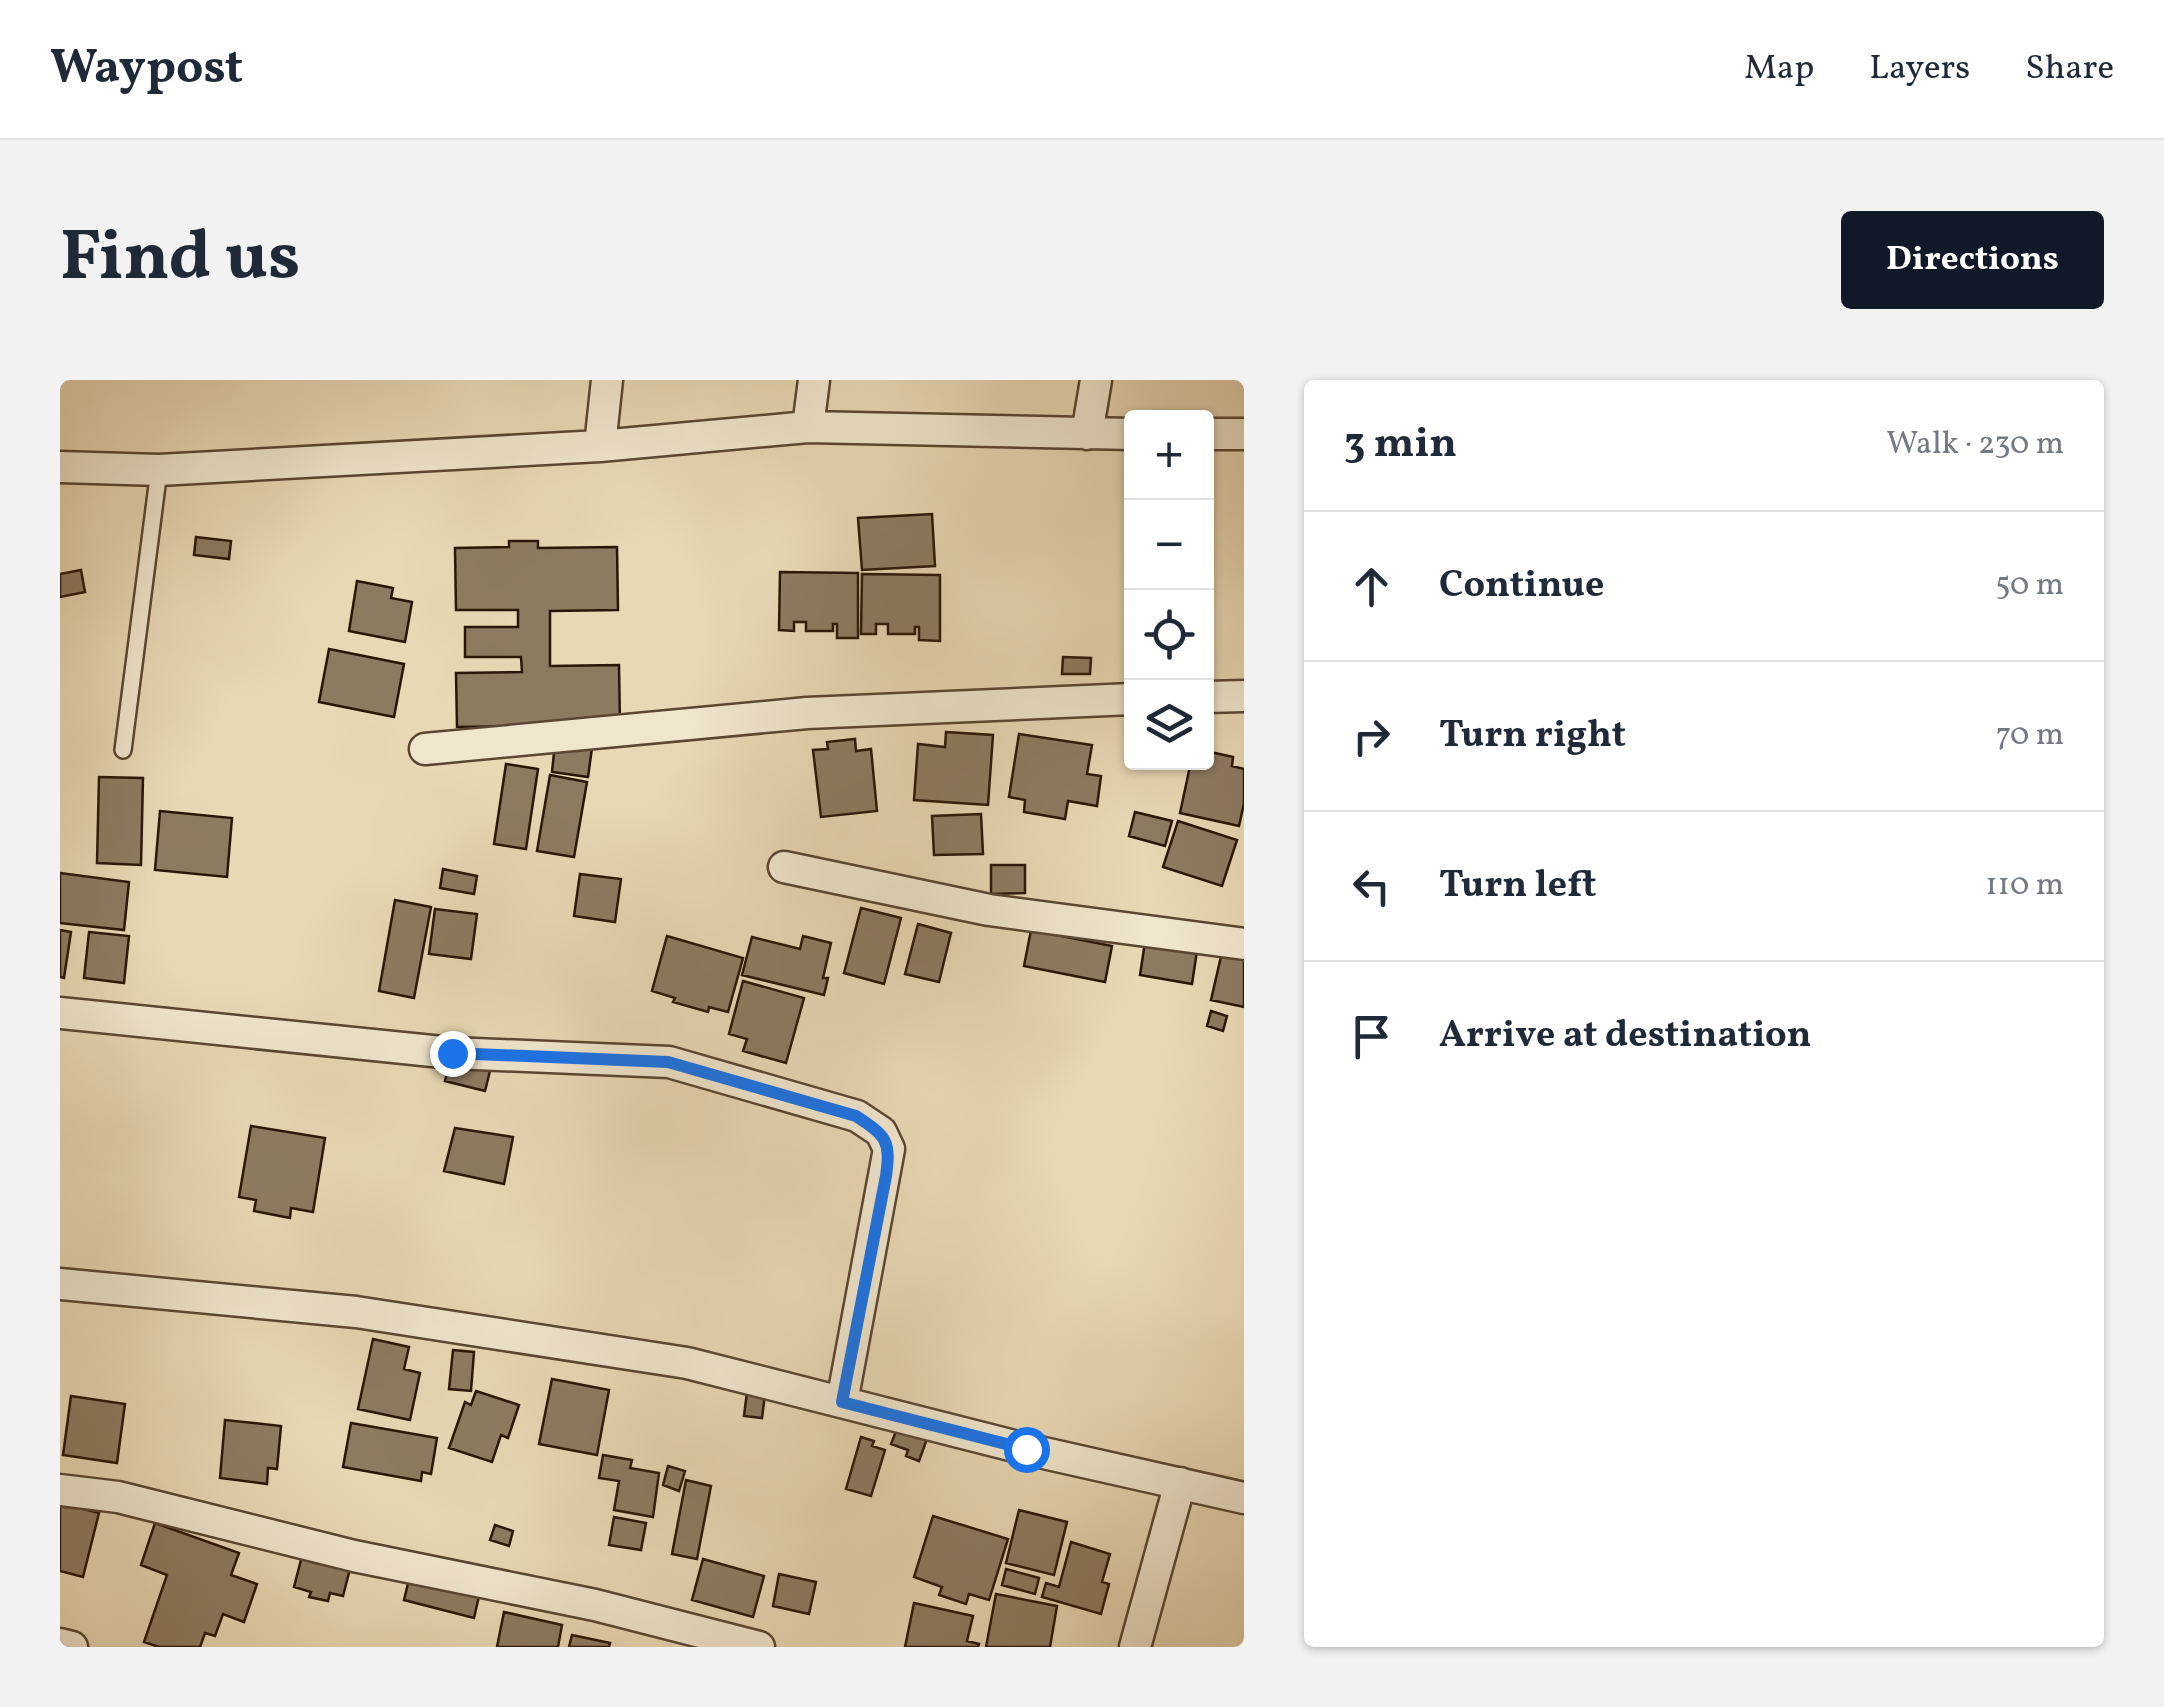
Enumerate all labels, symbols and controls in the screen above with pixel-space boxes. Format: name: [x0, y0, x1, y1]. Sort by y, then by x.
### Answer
text: Waypost: [50, 36, 243, 103]
text: Map: [1744, 45, 1814, 93]
text: Layers: [1869, 45, 1970, 93]
text: Share: [2025, 45, 2114, 93]
text: Find us: [60, 211, 300, 309]
button: Directions: [1841, 211, 2104, 309]
map controls: [1124, 410, 1214, 770]
button: +: [1124, 410, 1214, 500]
text: 3 min: [1344, 416, 1457, 475]
text: Walk · 230 m: [1886, 423, 2064, 467]
button: −: [1124, 500, 1214, 590]
icon: ahead: [1344, 559, 1399, 614]
text: Continue: [1439, 560, 1604, 613]
text: 50 m: [1995, 564, 2064, 608]
button: locate: [1124, 590, 1214, 680]
button: layers: [1124, 680, 1214, 770]
icon: right: [1344, 709, 1399, 764]
text: Turn right: [1439, 710, 1626, 763]
text: 70 m: [1996, 714, 2064, 758]
icon: left: [1344, 859, 1399, 914]
text: Turn left: [1439, 860, 1596, 913]
text: 110 m: [1985, 864, 2064, 908]
icon: arrive: [1344, 1009, 1399, 1064]
text: Arrive at destination: [1439, 1010, 1812, 1063]
route end: [430, 1031, 476, 1077]
route start: [1004, 1427, 1050, 1473]

